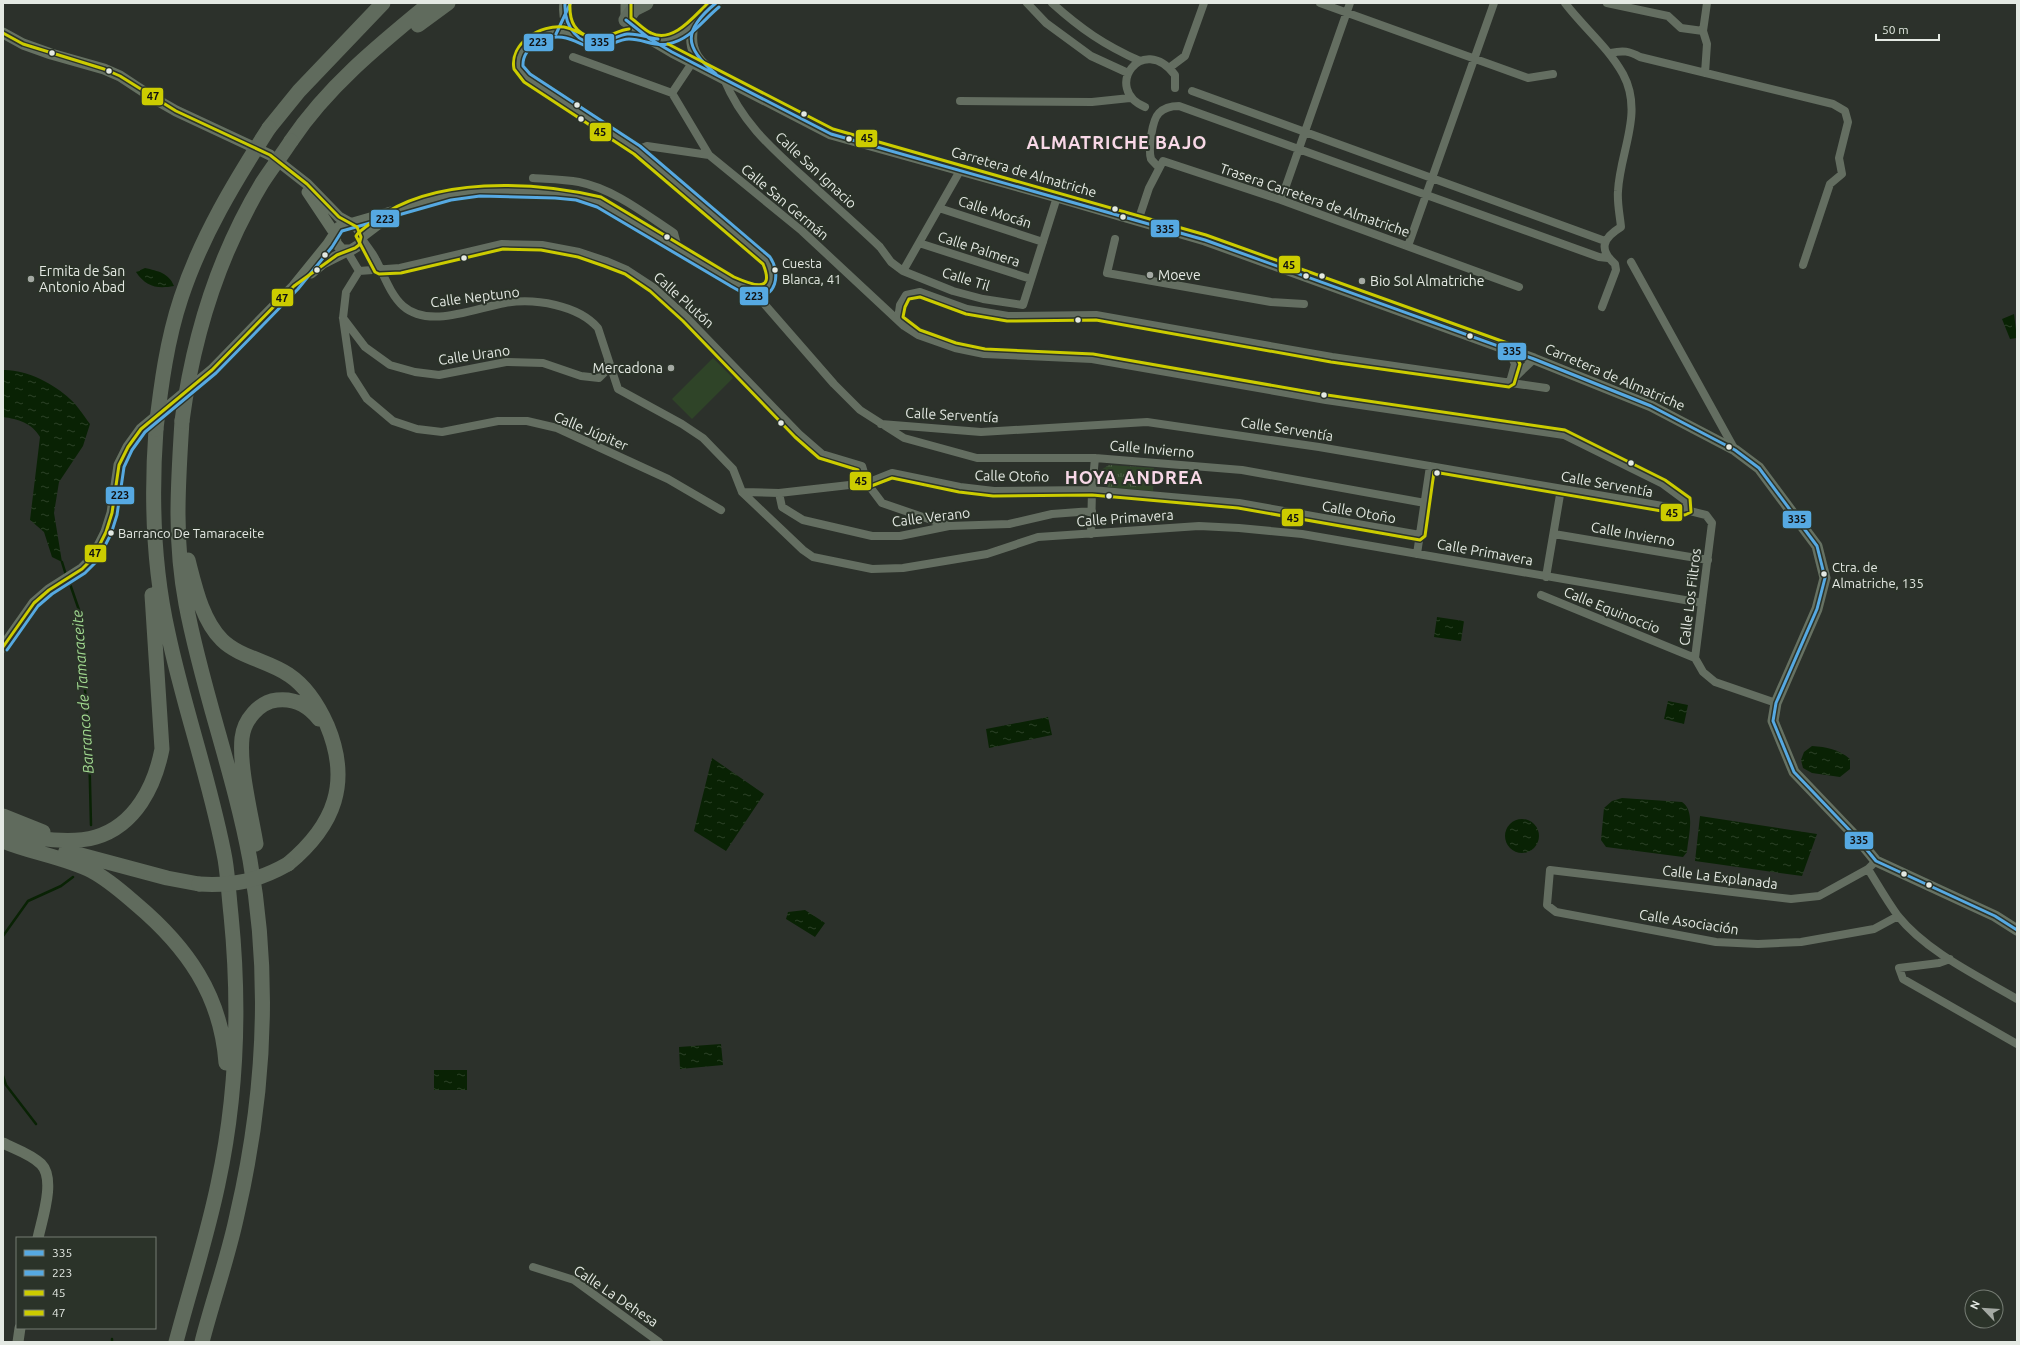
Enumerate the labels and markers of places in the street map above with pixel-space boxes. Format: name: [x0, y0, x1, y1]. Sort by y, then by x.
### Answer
unlabelled marker: [47, 48, 57, 58]
unlabelled marker: [104, 66, 114, 76]
unlabelled marker: [572, 100, 582, 110]
unlabelled marker: [799, 109, 809, 119]
unlabelled marker: [576, 114, 586, 124]
unlabelled marker: [844, 134, 854, 144]
unlabelled marker: [1110, 204, 1120, 214]
unlabelled marker: [1118, 212, 1128, 222]
unlabelled marker: [662, 232, 672, 242]
unlabelled marker: [320, 250, 330, 260]
unlabelled marker: [459, 253, 469, 263]
place label: Cuesta Blanca, 41: [782, 256, 841, 287]
place label: Ermita de San Antonio Abad: [39, 263, 125, 295]
unlabelled marker: [312, 265, 322, 275]
marker: Cuesta Blanca, 41: [770, 265, 780, 275]
place label: Moeve: [1158, 267, 1201, 283]
marker: Moeve: [1145, 270, 1155, 280]
unlabelled marker: [1301, 271, 1311, 281]
unlabelled marker: [1317, 271, 1327, 281]
place label: Bio Sol Almatriche: [1370, 273, 1485, 289]
marker: Ermita de San Antonio Abad: [26, 274, 36, 284]
marker: Bio Sol Almatriche: [1357, 276, 1367, 286]
unlabelled marker: [1073, 315, 1083, 325]
unlabelled marker: [1465, 331, 1475, 341]
place label: Mercadona: [593, 360, 663, 376]
marker: Mercadona: [666, 363, 676, 373]
unlabelled marker: [1319, 390, 1329, 400]
unlabelled marker: [776, 418, 786, 428]
unlabelled marker: [1724, 442, 1734, 452]
unlabelled marker: [1626, 458, 1636, 468]
unlabelled marker: [1432, 468, 1442, 478]
unlabelled marker: [1104, 491, 1114, 501]
place label: Barranco De Tamaraceite: [118, 526, 264, 540]
marker: Barranco De Tamaraceite: [106, 528, 116, 538]
place label: Ctra. de Almatriche, 135: [1832, 560, 1924, 591]
marker: Ctra. de Almatriche, 135: [1819, 569, 1829, 579]
unlabelled marker: [1899, 869, 1909, 879]
unlabelled marker: [1924, 880, 1934, 890]

